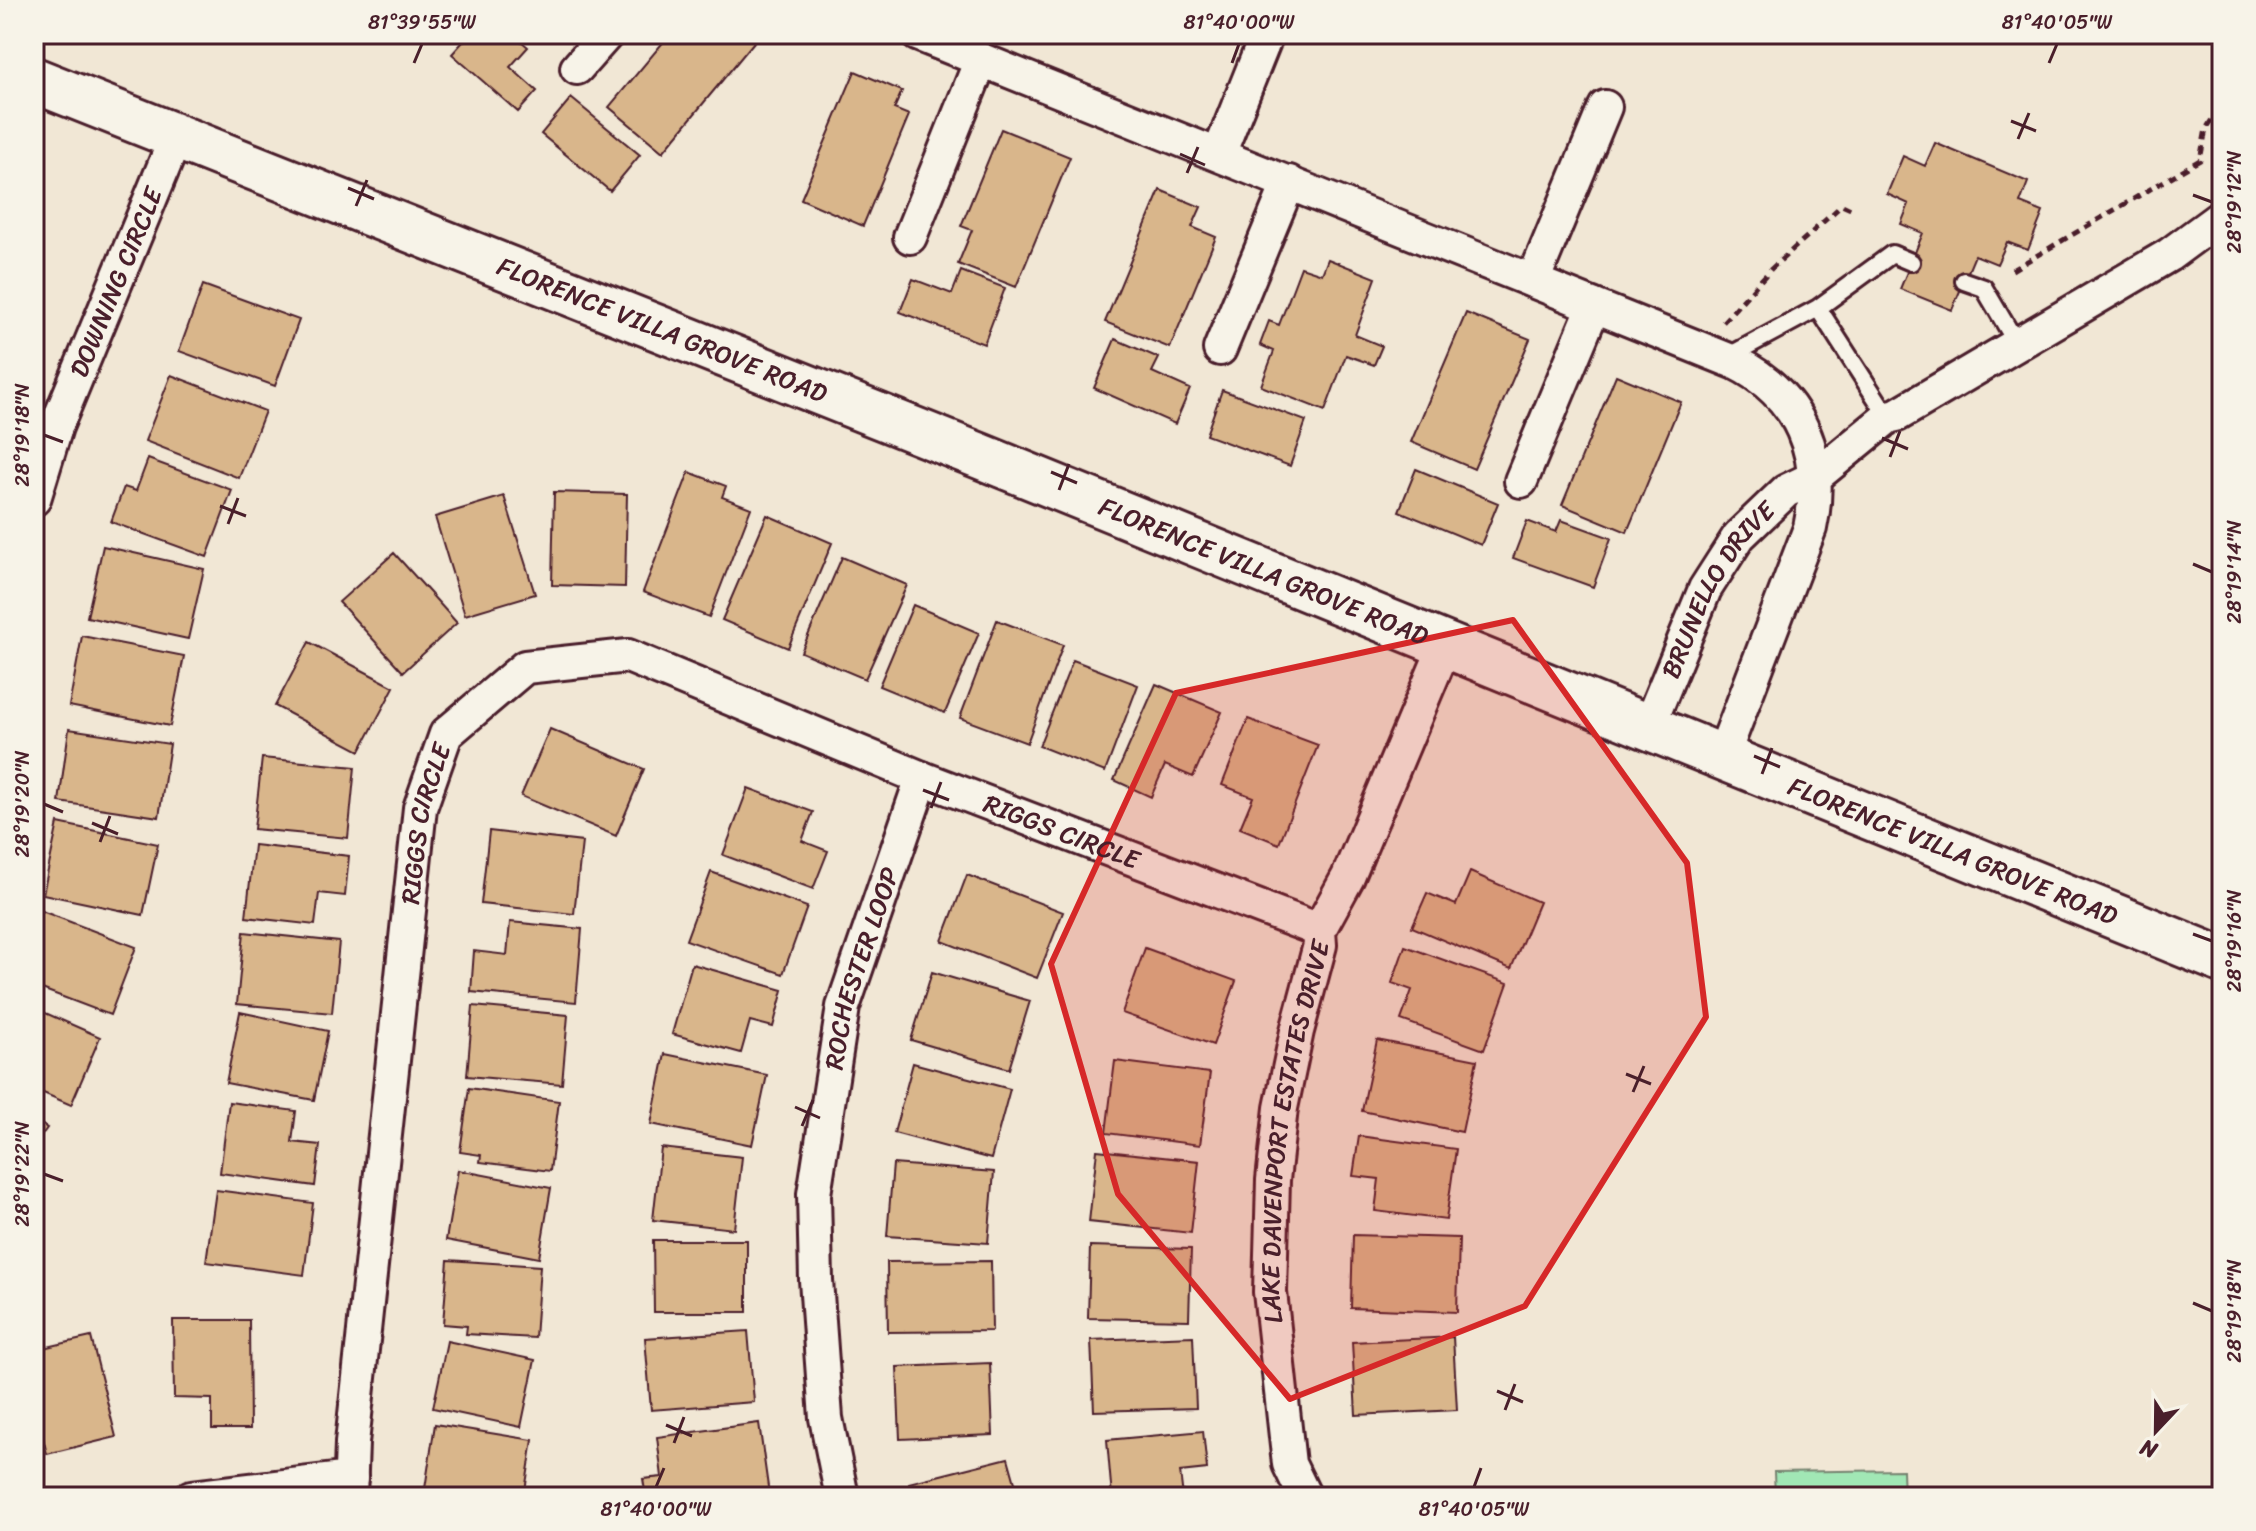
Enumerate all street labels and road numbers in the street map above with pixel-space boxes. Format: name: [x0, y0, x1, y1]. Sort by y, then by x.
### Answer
street label: DOWNING CIRCLE: [56, 179, 176, 384]
street label: FLORENCE VILLA GROVE ROAD: [490, 243, 835, 416]
street label: FLORENCE VILLA GROVE ROAD: [1092, 484, 1436, 659]
street label: BRUNELLO DRIVE: [1648, 488, 1787, 686]
street label: RIGGS CIRCLE: [387, 735, 465, 907]
street label: FLORENCE VILLA GROVE ROAD: [1781, 763, 2125, 939]
street label: RIGGS CIRCLE: [977, 781, 1148, 883]
street label: ROCHESTER LOOP: [811, 861, 913, 1073]
street label: LAKE DAVENPORT ESTATES DRIVE: [1247, 934, 1344, 1326]

